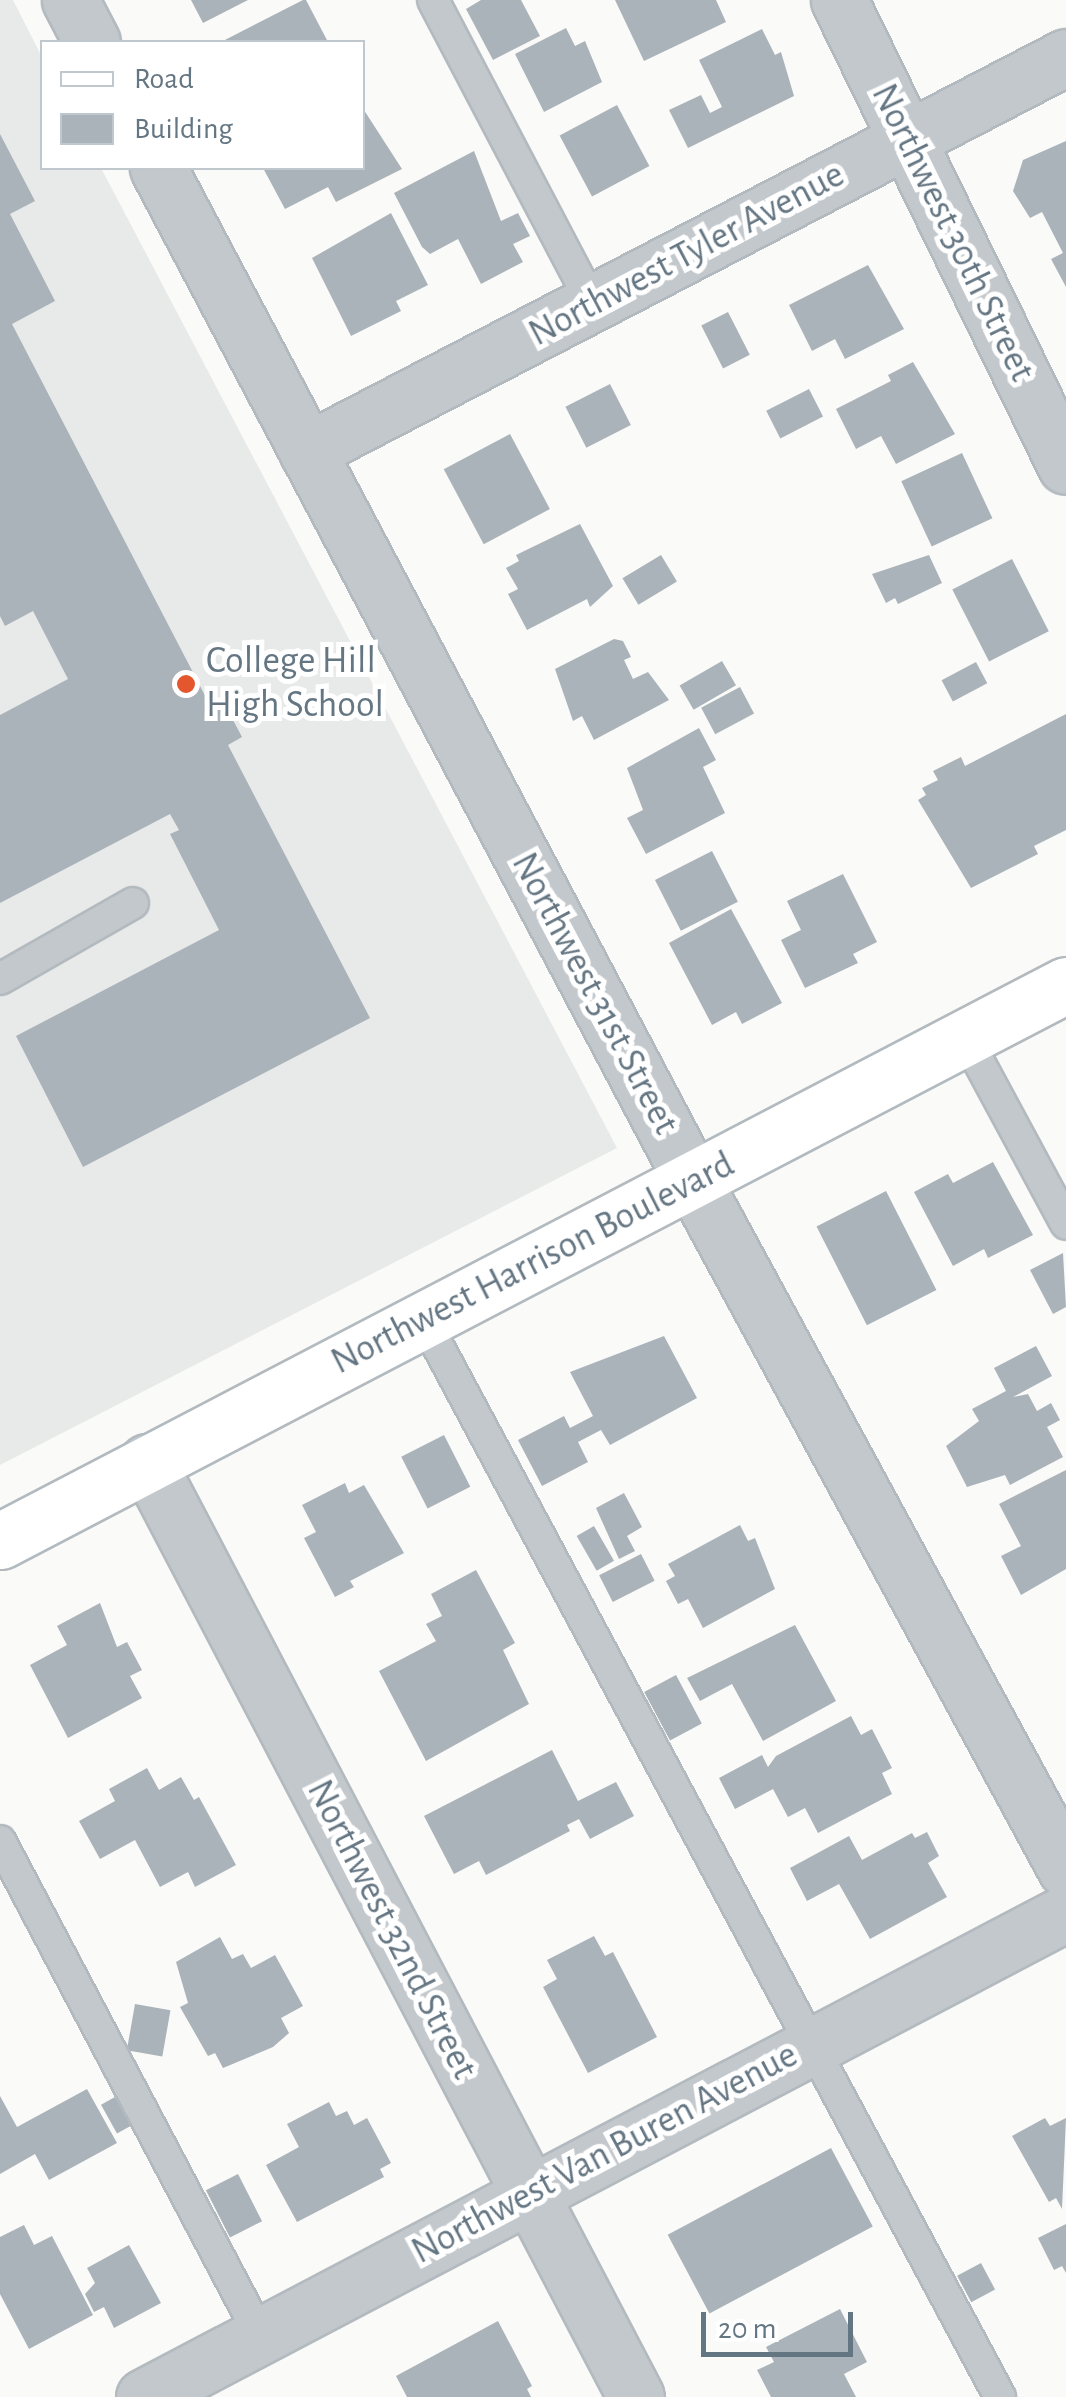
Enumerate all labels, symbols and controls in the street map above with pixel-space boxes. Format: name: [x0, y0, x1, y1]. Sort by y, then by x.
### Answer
legend: [40, 40, 365, 170]
text: Road: [134, 64, 194, 94]
street label: Northwest 30th Street: [860, 77, 1044, 389]
text: Building: [134, 114, 233, 144]
street label: Northwest Tyler Avenue: [522, 153, 852, 357]
place label: College Hill High School: [206, 639, 384, 728]
marker: College Hill High School: [175, 673, 197, 695]
street label: Northwest 31st Street: [500, 845, 688, 1143]
street label: Northwest Harrison Boulevard: [324, 1142, 742, 1386]
street label: Northwest 32nd Street: [296, 1773, 486, 2087]
street label: Northwest Van Buren Avenue: [404, 2033, 806, 2275]
scale bar: [706, 2292, 858, 2354]
text: 20 m: [718, 2314, 776, 2344]

